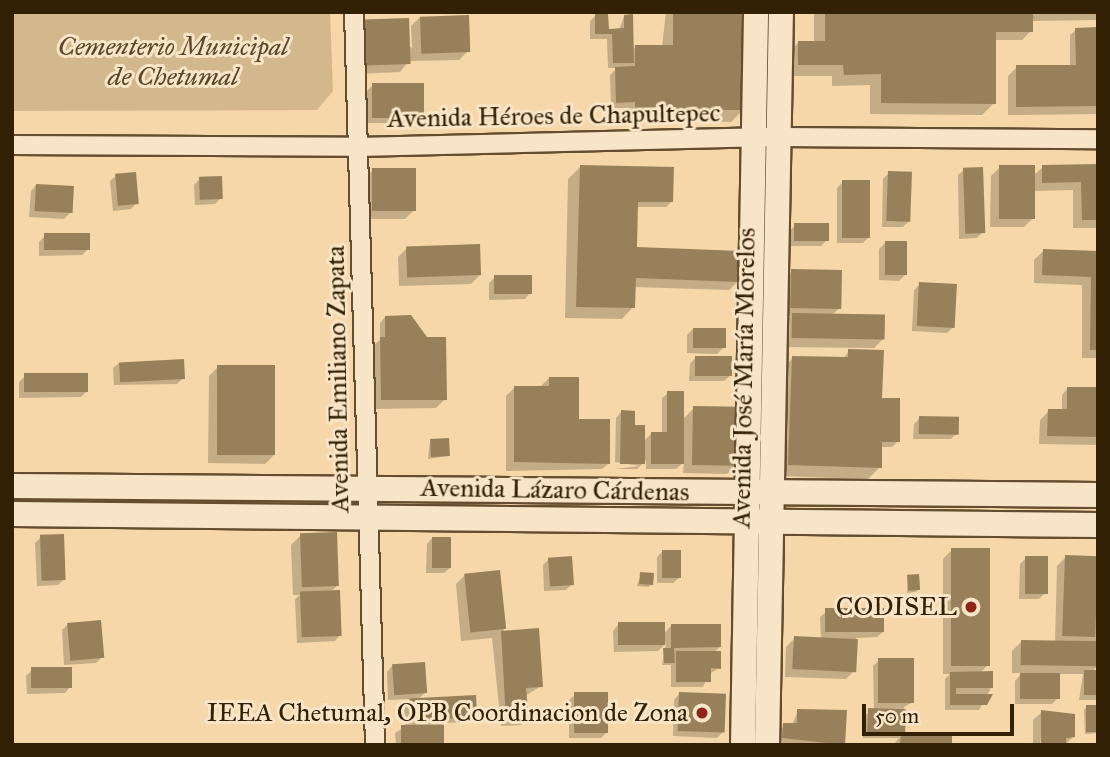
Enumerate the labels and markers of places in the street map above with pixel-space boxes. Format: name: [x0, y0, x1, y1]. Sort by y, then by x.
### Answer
place label: CODISEL: [836, 591, 957, 623]
marker: CODISEL: [963, 599, 979, 615]
place label: IEEA Chetumal, OPB Coordinacion de Zona: [207, 697, 688, 729]
marker: IEEA Chetumal, OPB Coordinacion de Zona: [694, 705, 710, 721]

